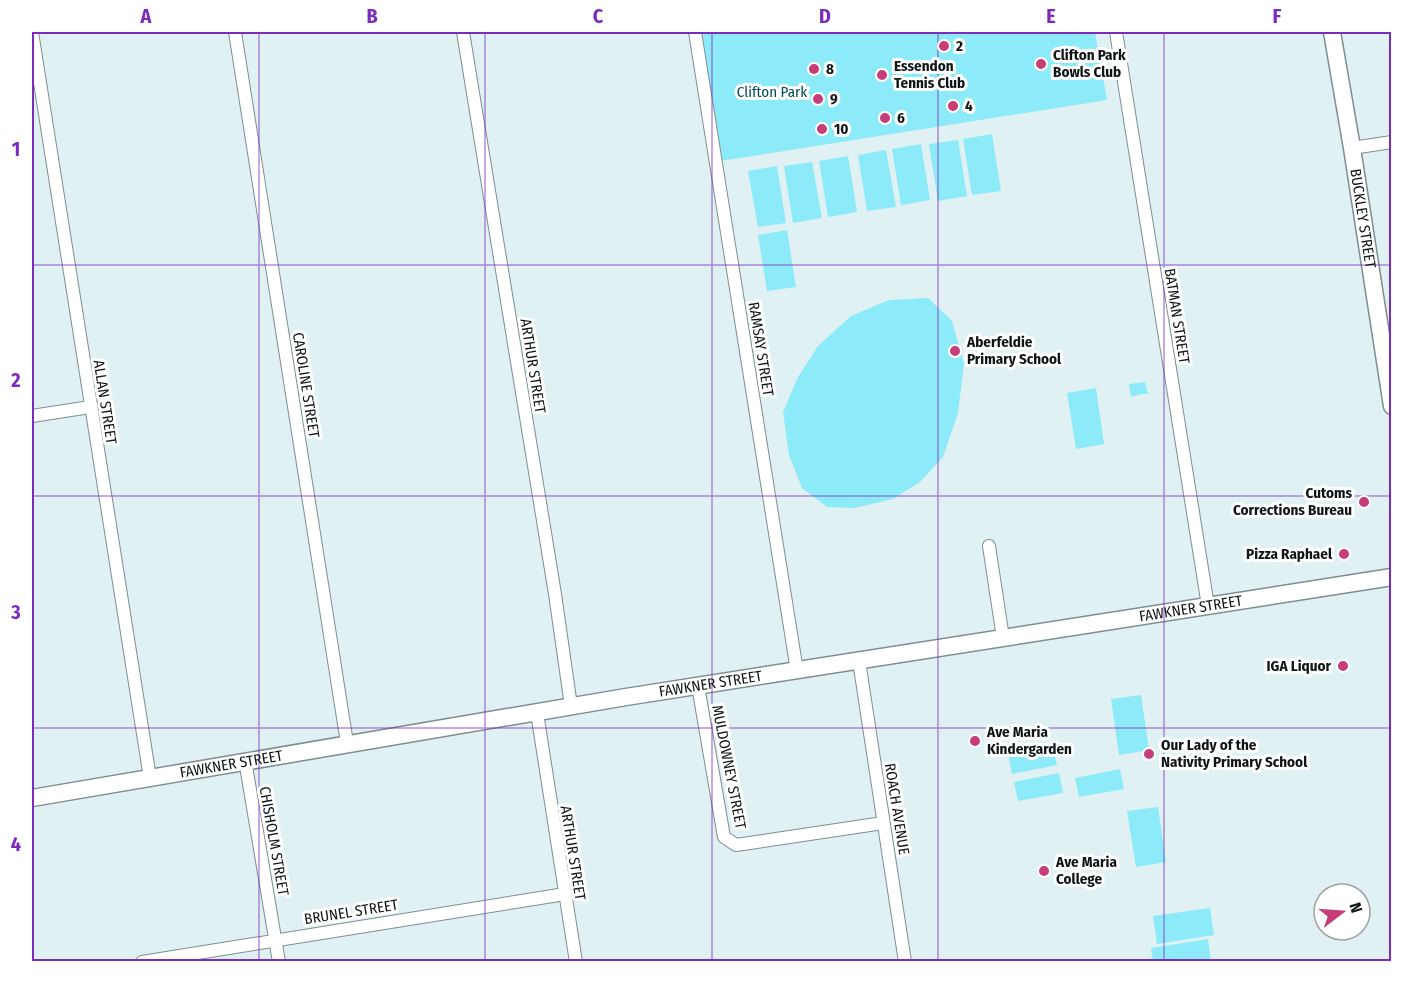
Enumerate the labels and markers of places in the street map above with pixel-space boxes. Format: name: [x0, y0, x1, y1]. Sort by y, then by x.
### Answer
place label: 2: [955, 37, 963, 55]
marker: 2: [937, 39, 951, 53]
place label: Clifton Park Bowls Club: [1053, 46, 1126, 81]
place label: Essendon Tennis Club: [894, 57, 965, 92]
marker: Clifton Park Bowls Club: [1034, 57, 1048, 71]
place label: 8: [826, 60, 834, 78]
marker: 8: [807, 62, 821, 76]
marker: Essendon Tennis Club: [875, 68, 889, 82]
place label: 9: [830, 90, 838, 108]
marker: 9: [811, 92, 825, 106]
place label: 4: [965, 97, 973, 115]
marker: 4: [946, 99, 960, 113]
place label: 6: [897, 109, 905, 127]
marker: 6: [878, 111, 892, 125]
place label: 10: [834, 120, 849, 138]
marker: 10: [815, 122, 829, 136]
place label: Aberfeldie Primary School: [966, 333, 1062, 368]
marker: Aberfeldie Primary School: [948, 344, 962, 358]
place label: Cutoms Corrections Bureau: [1233, 484, 1352, 519]
marker: Cutoms Corrections Bureau: [1357, 495, 1371, 509]
place label: Pizza Raphael: [1246, 545, 1333, 563]
marker: Pizza Raphael: [1337, 547, 1351, 561]
place label: IGA Liquor: [1267, 657, 1331, 675]
marker: IGA Liquor: [1336, 659, 1350, 673]
place label: Ave Maria Kindergarden: [986, 723, 1072, 758]
marker: Ave Maria Kindergarden: [968, 734, 982, 748]
place label: Our Lady of the Nativity Primary School: [1161, 736, 1308, 771]
marker: Our Lady of the Nativity Primary School: [1142, 747, 1156, 761]
place label: Ave Maria College: [1055, 853, 1117, 888]
marker: Ave Maria College: [1037, 864, 1051, 878]

